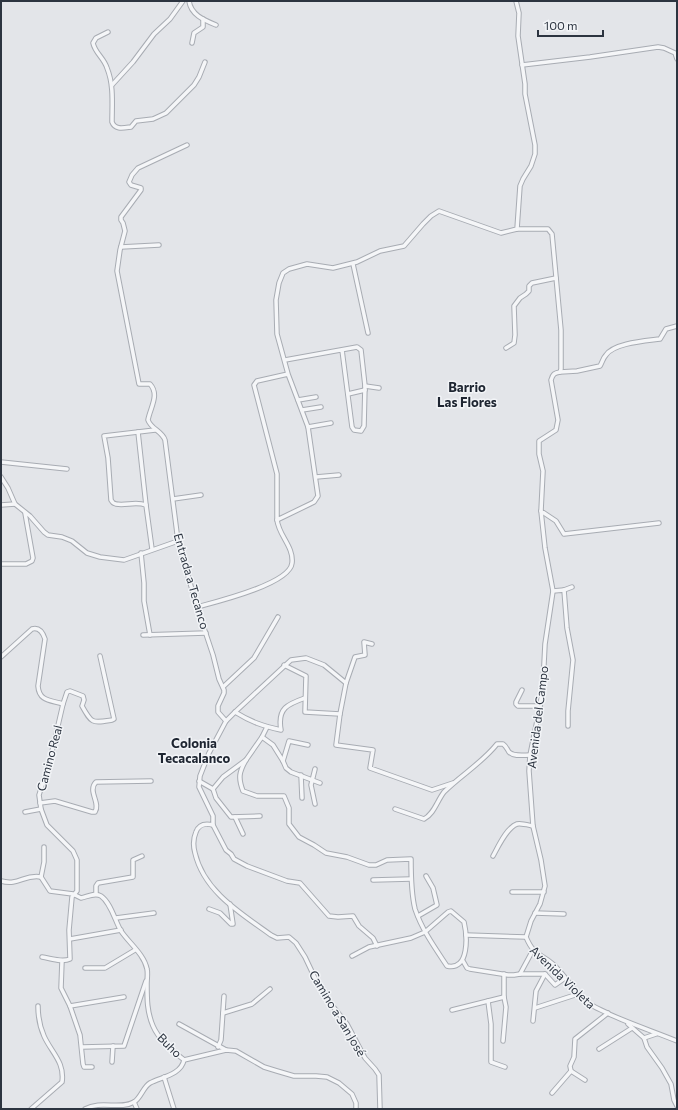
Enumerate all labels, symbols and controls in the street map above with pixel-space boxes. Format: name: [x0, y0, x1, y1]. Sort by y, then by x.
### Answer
scale bar: [538, 12, 603, 38]
text: 100 m: [544, 18, 578, 32]
district label: Barrio Las Flores: [437, 379, 497, 410]
street label: Entrada a Tecanco: [172, 531, 212, 631]
street label: Avenida del Campo: [524, 665, 550, 769]
street label: Camino Real: [33, 723, 65, 793]
district label: Colonia Tecacalanco: [158, 735, 231, 766]
street label: Avenida Violeta: [528, 943, 598, 1011]
street label: Camino a San José: [306, 967, 369, 1059]
street label: Buho: [155, 1030, 185, 1060]

